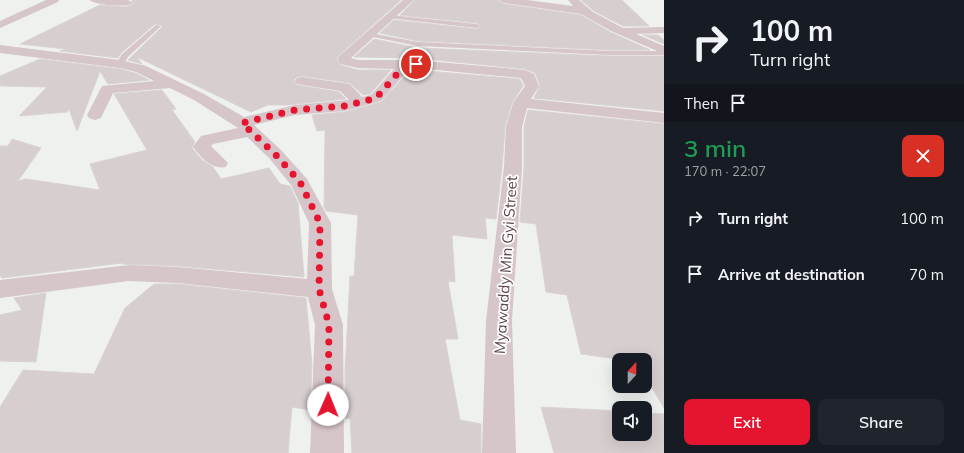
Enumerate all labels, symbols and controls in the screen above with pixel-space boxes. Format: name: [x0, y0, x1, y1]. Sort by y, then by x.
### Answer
text: 100 m: [750, 13, 833, 48]
icon: right: [684, 16, 736, 68]
pin: [399, 47, 433, 81]
text: Turn right: [750, 48, 830, 71]
icon: arrive: [405, 53, 427, 75]
icon: arrive: [727, 92, 749, 114]
text: Then: [684, 94, 719, 113]
text: 3 min: [684, 133, 746, 163]
button: close: [902, 135, 944, 177]
text: 170 m · 22:07: [684, 163, 766, 179]
street label: Myawaddy Min Gyi Street: [490, 175, 521, 355]
icon: right: [684, 207, 706, 229]
text: Turn right: [718, 209, 788, 228]
text: 100 m: [900, 209, 944, 228]
icon: arrive: [684, 263, 706, 285]
text: Arrive at destination: [718, 265, 865, 284]
text: 70 m: [909, 265, 944, 284]
north arrow: [612, 353, 652, 393]
map controls: [612, 353, 652, 441]
position arrow: [307, 384, 349, 426]
button: Exit: [684, 399, 810, 445]
button: Share: [818, 399, 944, 445]
button: sound: [612, 401, 652, 441]

